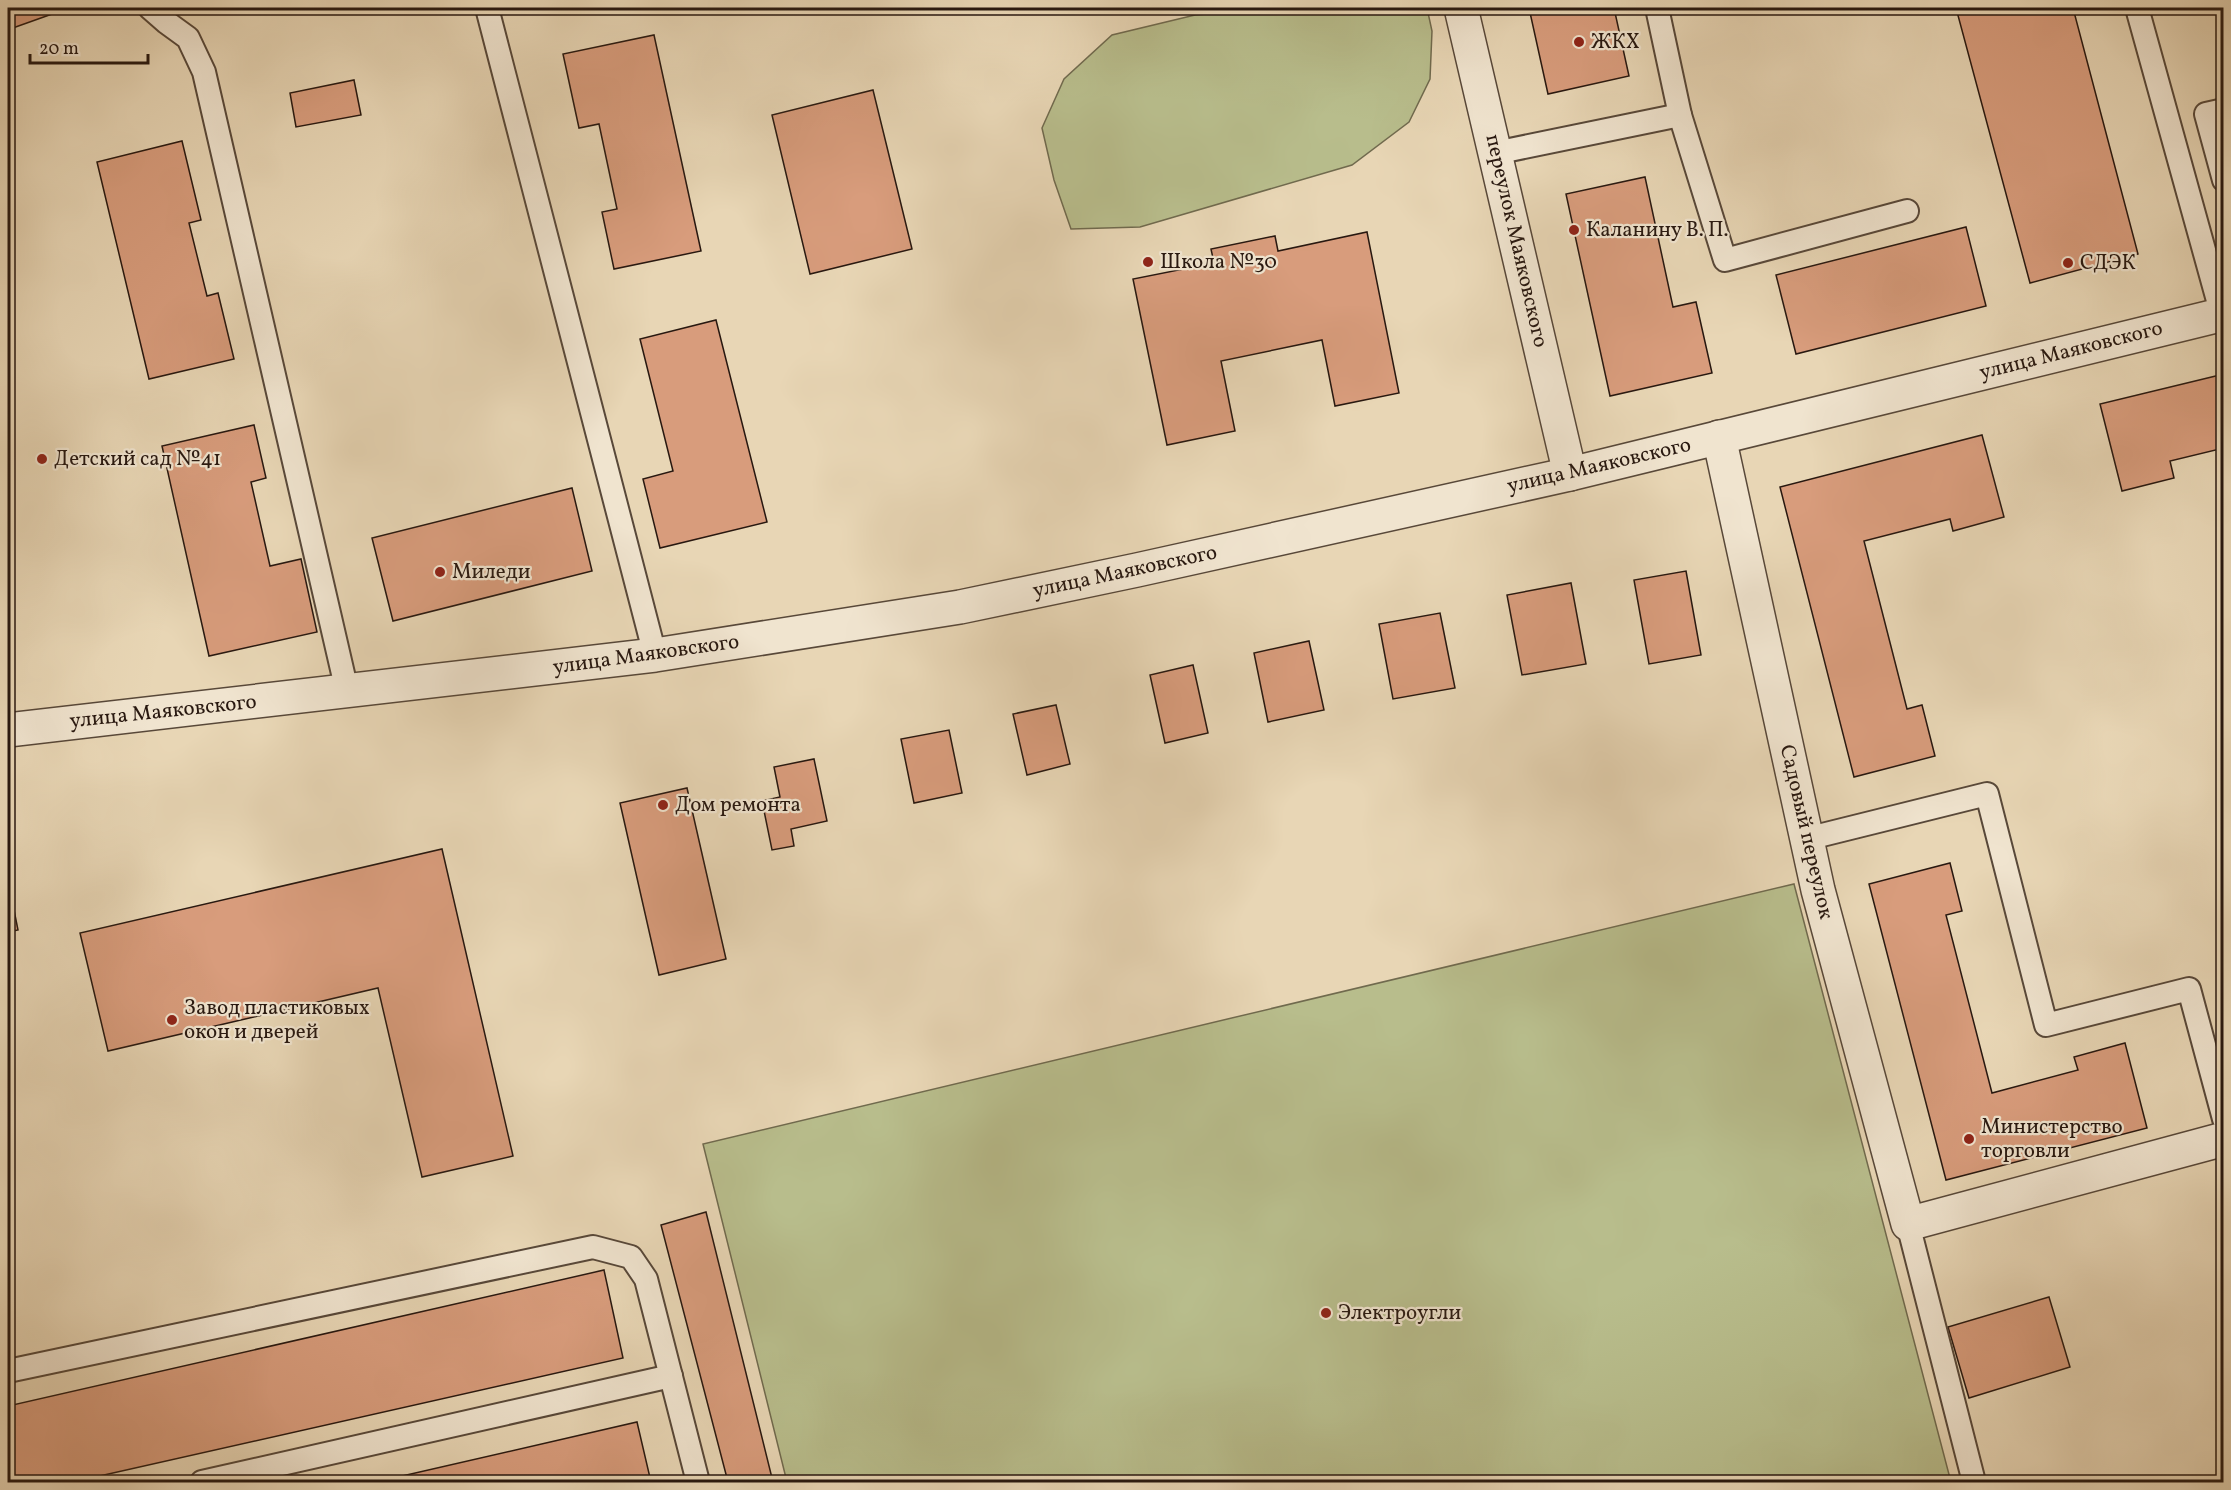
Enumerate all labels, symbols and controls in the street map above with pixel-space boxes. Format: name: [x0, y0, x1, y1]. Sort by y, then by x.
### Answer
scale bar: [30, 27, 148, 65]
place label: ЖКХ: [1591, 28, 1640, 57]
marker: ЖКХ: [1572, 35, 1586, 49]
text: 20 m: [39, 37, 79, 62]
street label: переулок Маяковского: [1477, 132, 1555, 350]
place label: Каланину В. П.: [1586, 216, 1729, 245]
marker: Каланину В. П.: [1567, 223, 1581, 237]
place label: Школа №30: [1160, 248, 1277, 277]
place label: СДЭК: [2080, 249, 2136, 278]
marker: Школа №30: [1141, 255, 1155, 269]
marker: СДЭК: [2061, 256, 2075, 270]
street label: улица Маяковского: [1976, 314, 2166, 388]
street label: улица Маяковского: [1504, 431, 1694, 501]
place label: Детский сад №41: [54, 445, 221, 474]
marker: Детский сад №41: [35, 452, 49, 466]
street label: улица Маяковского: [1030, 538, 1220, 606]
place label: Миледи: [452, 558, 531, 587]
marker: Миледи: [433, 565, 447, 579]
street label: улица Маяковского: [551, 628, 741, 682]
street label: улица Маяковского: [68, 688, 258, 736]
street label: Садовый переулок: [1772, 742, 1840, 922]
place label: Дом ремонта: [675, 791, 801, 820]
marker: Дом ремонта: [656, 798, 670, 812]
place label: Завод пластиковых окон и дверей: [184, 994, 370, 1047]
marker: Завод пластиковых окон и дверей: [165, 1013, 179, 1027]
place label: Министерство торговли: [1981, 1113, 2123, 1166]
marker: Министерство торговли: [1962, 1132, 1976, 1146]
place label: Электроугли: [1338, 1299, 1461, 1328]
marker: Электроугли: [1319, 1306, 1333, 1320]

